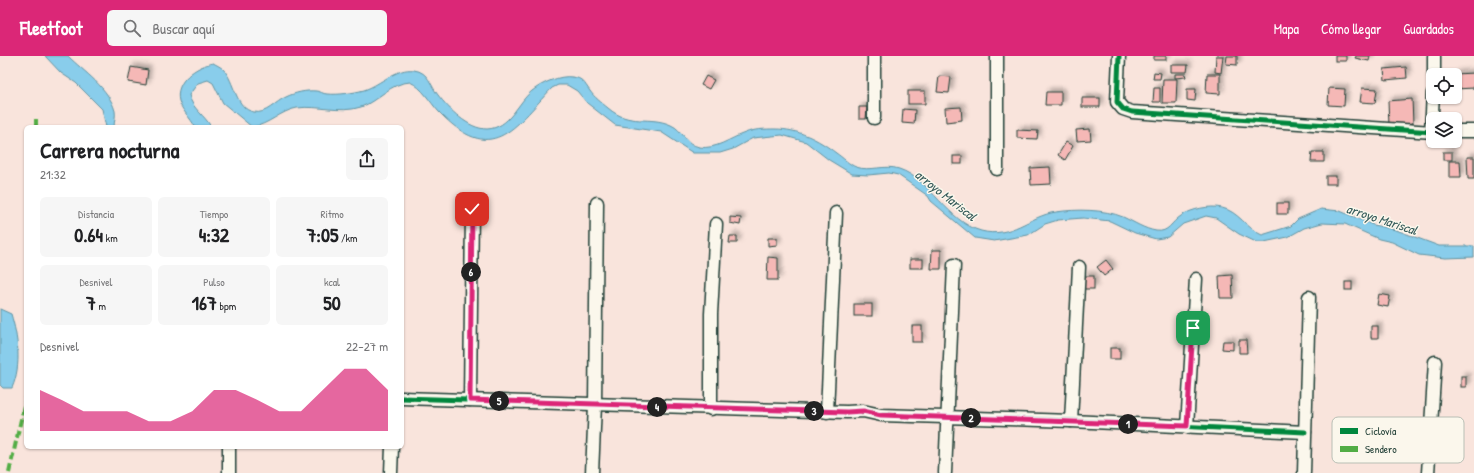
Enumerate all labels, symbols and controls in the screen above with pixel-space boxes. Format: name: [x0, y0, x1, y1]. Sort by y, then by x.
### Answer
search box: [107, 10, 387, 46]
text: Fleetfoot: [20, 15, 83, 41]
icon: search: [121, 17, 143, 39]
text: Buscar aquí: [153, 18, 215, 39]
text: Mapa: [1274, 19, 1299, 38]
text: Cómo llegar: [1321, 19, 1381, 38]
text: Guardados: [1403, 19, 1454, 38]
map controls: [1426, 68, 1462, 148]
button: locate: [1426, 68, 1462, 104]
button: layers: [1426, 112, 1462, 148]
text: Carrera nocturna: [40, 135, 179, 165]
button: share: [346, 138, 388, 180]
text: 21:32: [40, 165, 66, 183]
water label: arroyo Mariscal: [912, 165, 981, 225]
pin: [455, 192, 489, 226]
icon: check: [461, 198, 483, 220]
water label: arroyo Mariscal: [1344, 199, 1420, 239]
text: Distancia: [78, 207, 114, 221]
text: Tiempo: [200, 207, 228, 221]
text: Ritmo: [320, 207, 344, 221]
text: 0.64: [74, 221, 103, 248]
text: 4:32: [199, 221, 229, 248]
text: 7:05: [306, 221, 338, 248]
text: km: [103, 231, 118, 245]
text: /km: [338, 231, 358, 245]
pin: 6: [461, 262, 481, 282]
text: 6: [469, 265, 473, 279]
text: Desnivel: [80, 275, 112, 289]
text: Pulso: [203, 275, 225, 289]
text: kcal: [324, 275, 340, 289]
text: 7: [86, 289, 96, 316]
text: 167: [192, 289, 217, 316]
text: 50: [323, 289, 341, 316]
text: m: [96, 299, 106, 313]
text: bpm: [217, 299, 236, 313]
pin: [1176, 311, 1210, 345]
icon: arrive: [1182, 317, 1204, 339]
text: Desnivel: [40, 337, 79, 355]
text: 22–27 m: [346, 337, 388, 355]
pin: 5: [489, 391, 509, 411]
text: 5: [497, 394, 501, 408]
pin: 4: [647, 397, 667, 417]
text: 4: [655, 400, 659, 414]
pin: 3: [804, 401, 824, 421]
text: 3: [812, 404, 816, 418]
pin: 2: [961, 408, 981, 428]
text: 2: [968, 411, 974, 425]
pin: 1: [1118, 414, 1138, 434]
text: 1: [1126, 417, 1130, 431]
legend: [1332, 417, 1464, 463]
text: Ciclovía: [1365, 424, 1397, 438]
text: Sendero: [1365, 442, 1397, 456]

